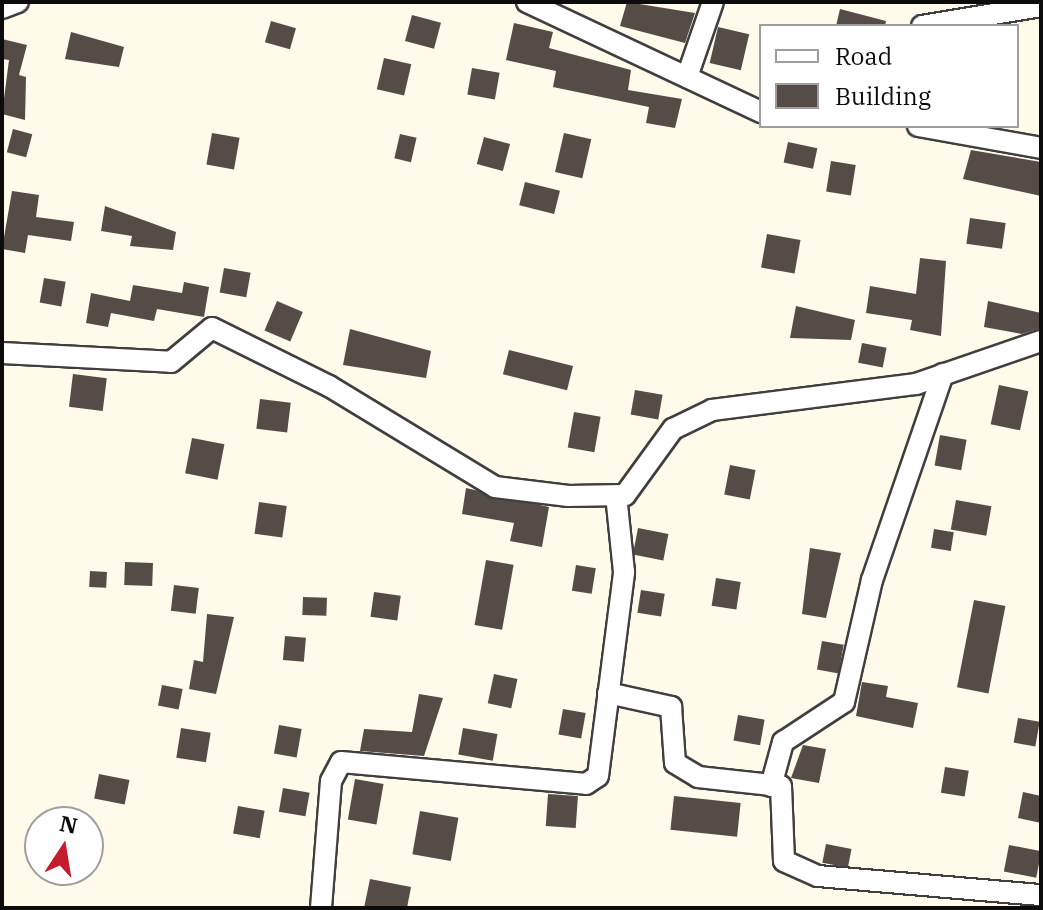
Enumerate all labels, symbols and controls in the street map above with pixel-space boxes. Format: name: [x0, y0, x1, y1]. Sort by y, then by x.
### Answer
legend: [759, 24, 1019, 128]
text: Road: [835, 40, 892, 72]
text: Building: [835, 80, 931, 112]
north arrow: [24, 806, 104, 886]
text: N: [57, 808, 80, 840]

